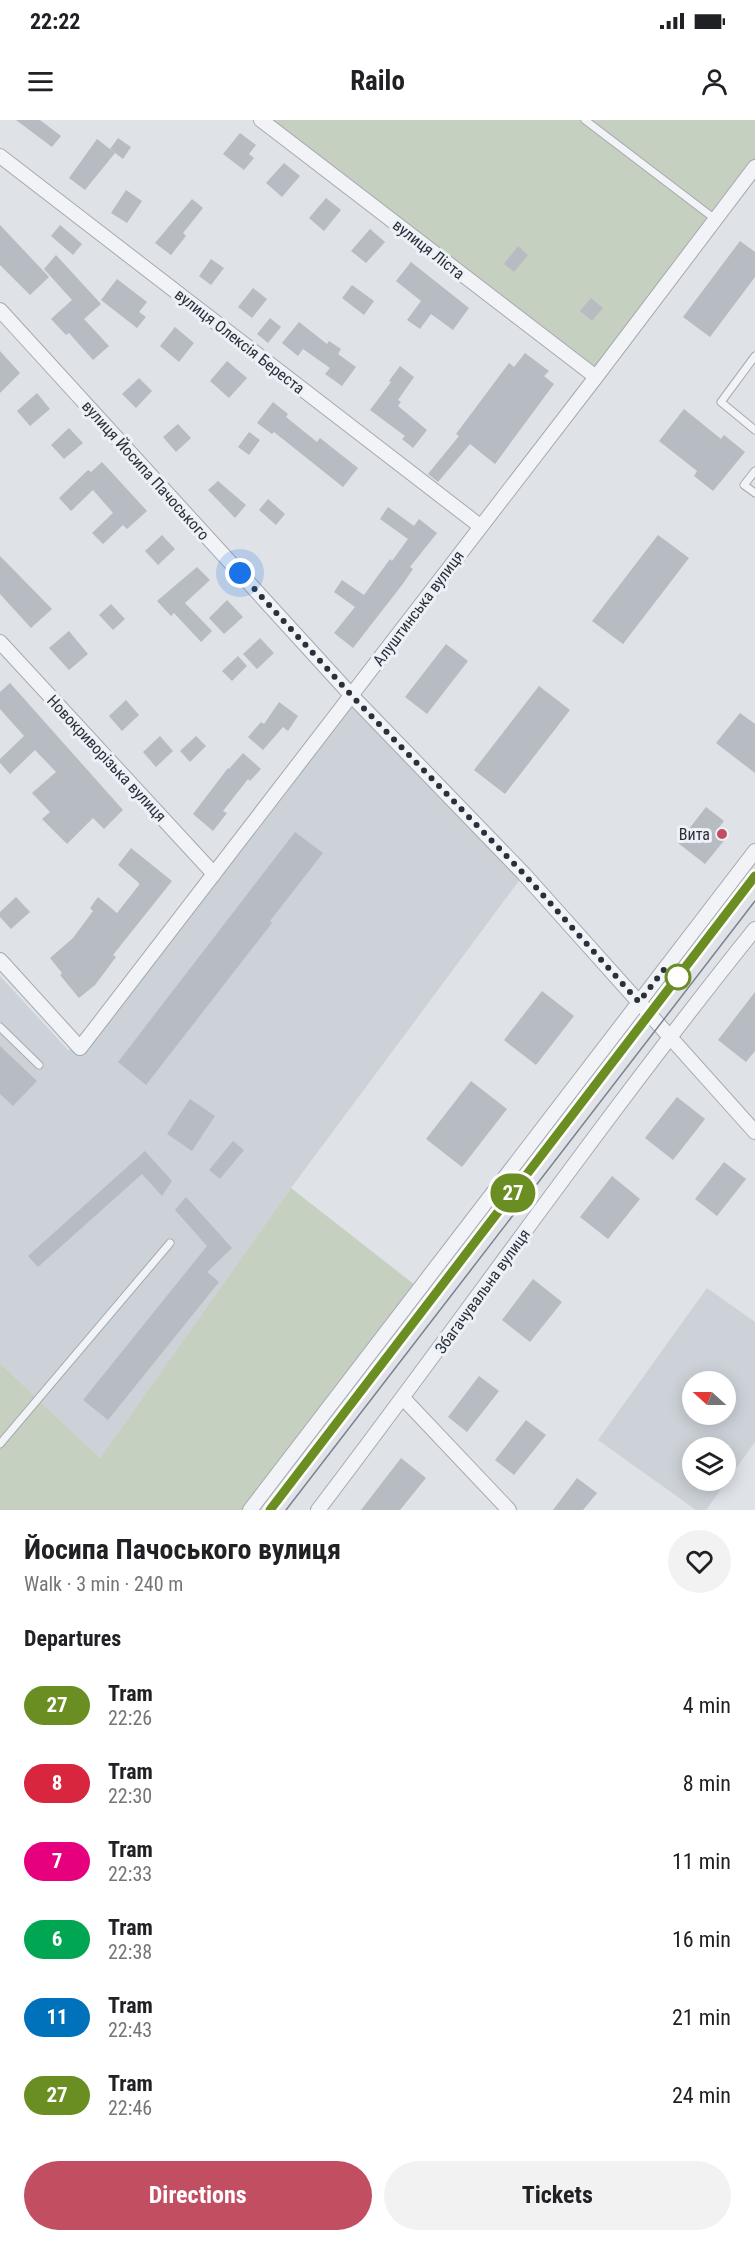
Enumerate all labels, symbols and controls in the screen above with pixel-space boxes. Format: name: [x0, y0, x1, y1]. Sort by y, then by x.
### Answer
text: 22:22: [30, 9, 81, 34]
icon: menu: [24, 65, 57, 98]
text: Railo: [350, 65, 405, 97]
icon: person: [698, 65, 731, 98]
street label: вулиця Ліста: [389, 216, 468, 283]
street label: вулиця Олексія Береста: [171, 285, 308, 398]
street label: вулиця Йосипа Пачоського: [78, 397, 213, 544]
street label: Алуштинська вулиця: [369, 547, 468, 670]
your location: [225, 558, 255, 588]
street label: Новокриворізька вулиця: [43, 691, 170, 826]
place label: Вита: [679, 825, 710, 844]
marker: Вита: [715, 827, 729, 841]
unlabelled marker: [665, 964, 691, 990]
line badge: 27: [486, 1174, 540, 1212]
text: 27: [502, 1181, 524, 1205]
street label: Збагачувальна вулиця: [431, 1225, 534, 1357]
north arrow: [682, 1371, 736, 1425]
map controls: [682, 1371, 736, 1491]
button: layers: [682, 1437, 736, 1491]
button: heart: [668, 1530, 731, 1593]
text: Йосипа Пачоського вулиця: [24, 1533, 341, 1566]
text: Walk · 3 min · 240 m: [24, 1572, 183, 1596]
text: Departures: [24, 1626, 121, 1651]
text: Tram: [108, 1681, 153, 1706]
text: 27: [46, 1693, 68, 1717]
text: 4 min: [683, 1693, 731, 1718]
text: 22:26: [108, 1706, 152, 1730]
text: Tram: [108, 1759, 153, 1784]
text: 8: [52, 1771, 62, 1795]
text: 8 min: [683, 1771, 731, 1796]
text: 22:30: [108, 1784, 152, 1808]
text: Tram: [108, 1837, 153, 1862]
text: 7: [52, 1849, 62, 1873]
text: 11 min: [672, 1849, 731, 1874]
text: 22:33: [108, 1862, 152, 1886]
text: Tram: [108, 1915, 153, 1940]
text: 6: [52, 1927, 62, 1951]
text: 16 min: [672, 1927, 731, 1952]
text: 22:38: [108, 1940, 152, 1964]
text: Tram: [108, 1993, 153, 2018]
text: 11: [46, 2005, 68, 2029]
text: 21 min: [672, 2005, 731, 2030]
text: 22:43: [108, 2018, 152, 2042]
text: Tram: [108, 2071, 153, 2096]
text: 27: [46, 2083, 68, 2107]
text: 24 min: [672, 2083, 731, 2108]
text: 22:46: [108, 2096, 152, 2120]
button: Directions: [24, 2161, 372, 2230]
button: Tickets: [384, 2161, 731, 2230]

